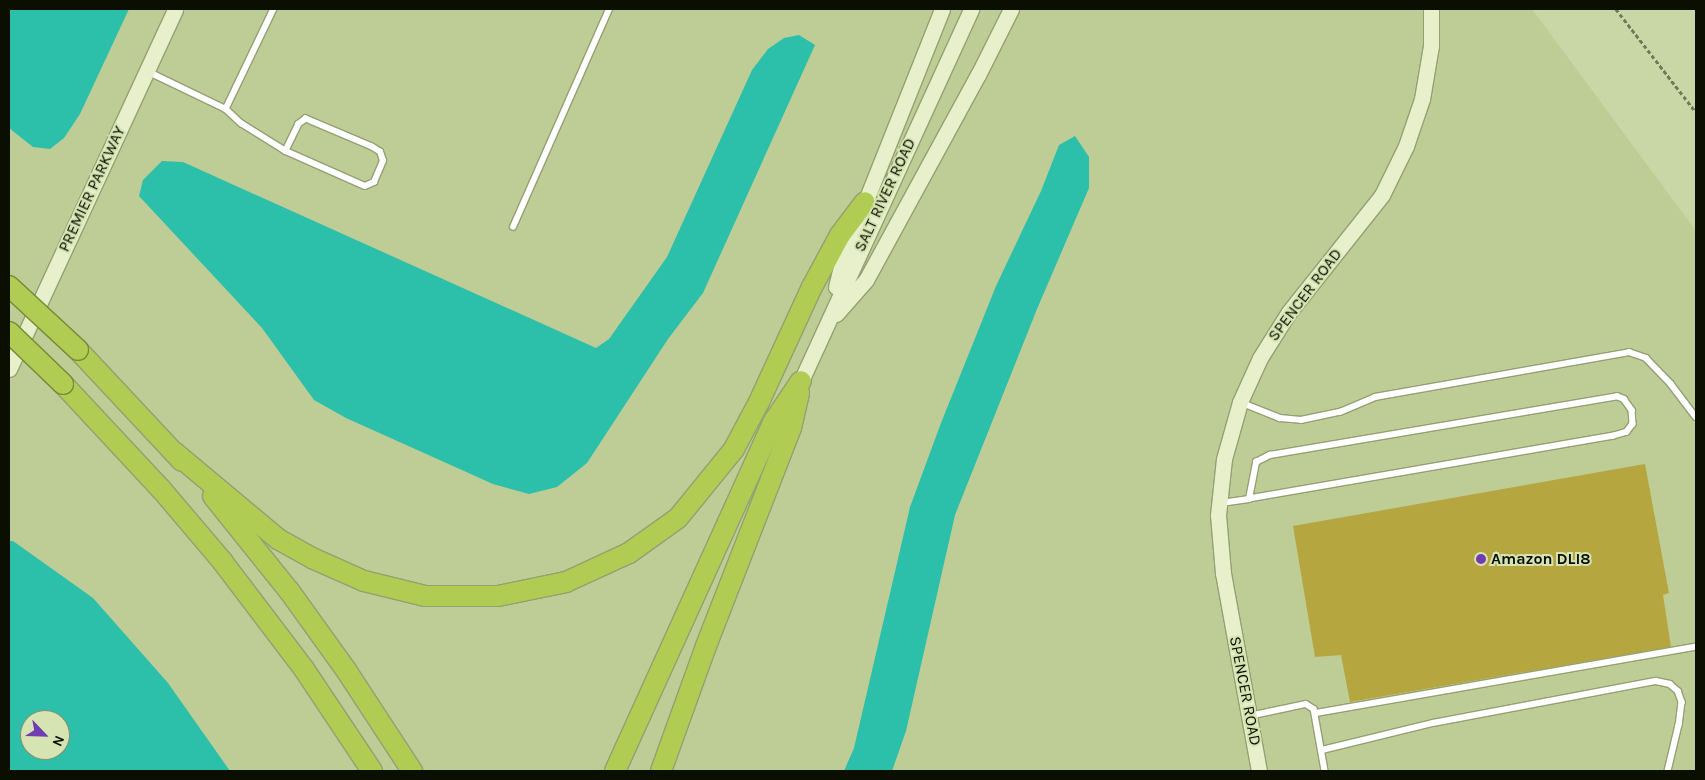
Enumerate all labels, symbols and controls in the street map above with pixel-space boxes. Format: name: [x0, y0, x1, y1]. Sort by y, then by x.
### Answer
street label: PREMIER PARKWAY: [54, 123, 130, 255]
street label: SALT RIVER ROAD: [850, 135, 920, 255]
street label: SPENCER ROAD: [1264, 245, 1346, 345]
place label: Amazon DLI8: [1491, 549, 1591, 569]
marker: Amazon DLI8: [1475, 553, 1487, 565]
street label: SPENCER ROAD: [1225, 635, 1265, 747]
north arrow: [20, 710, 70, 760]
text: N: [48, 733, 68, 749]

